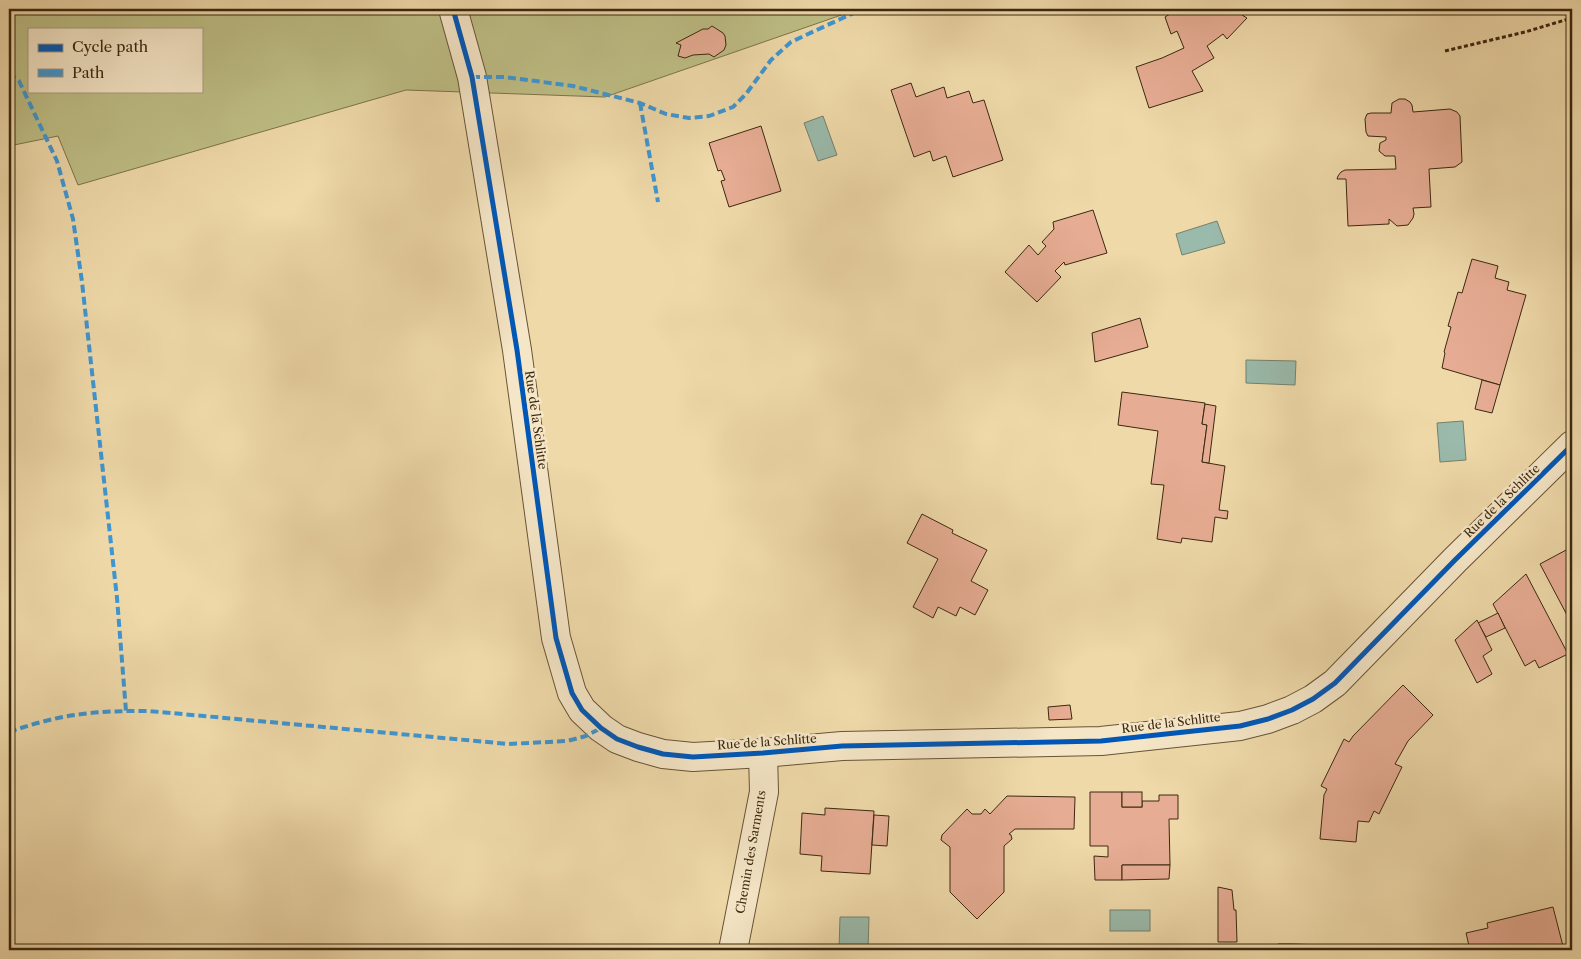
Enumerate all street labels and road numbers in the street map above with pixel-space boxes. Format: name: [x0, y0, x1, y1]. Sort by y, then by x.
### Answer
street label: Rue de la Schlitte: [522, 370, 551, 471]
street label: Rue de la Schlitte: [1461, 460, 1543, 541]
street label: Rue de la Schlitte: [1121, 709, 1222, 736]
street label: Rue de la Schlitte: [717, 731, 817, 752]
street label: Chemin des Sarments: [732, 789, 769, 915]

